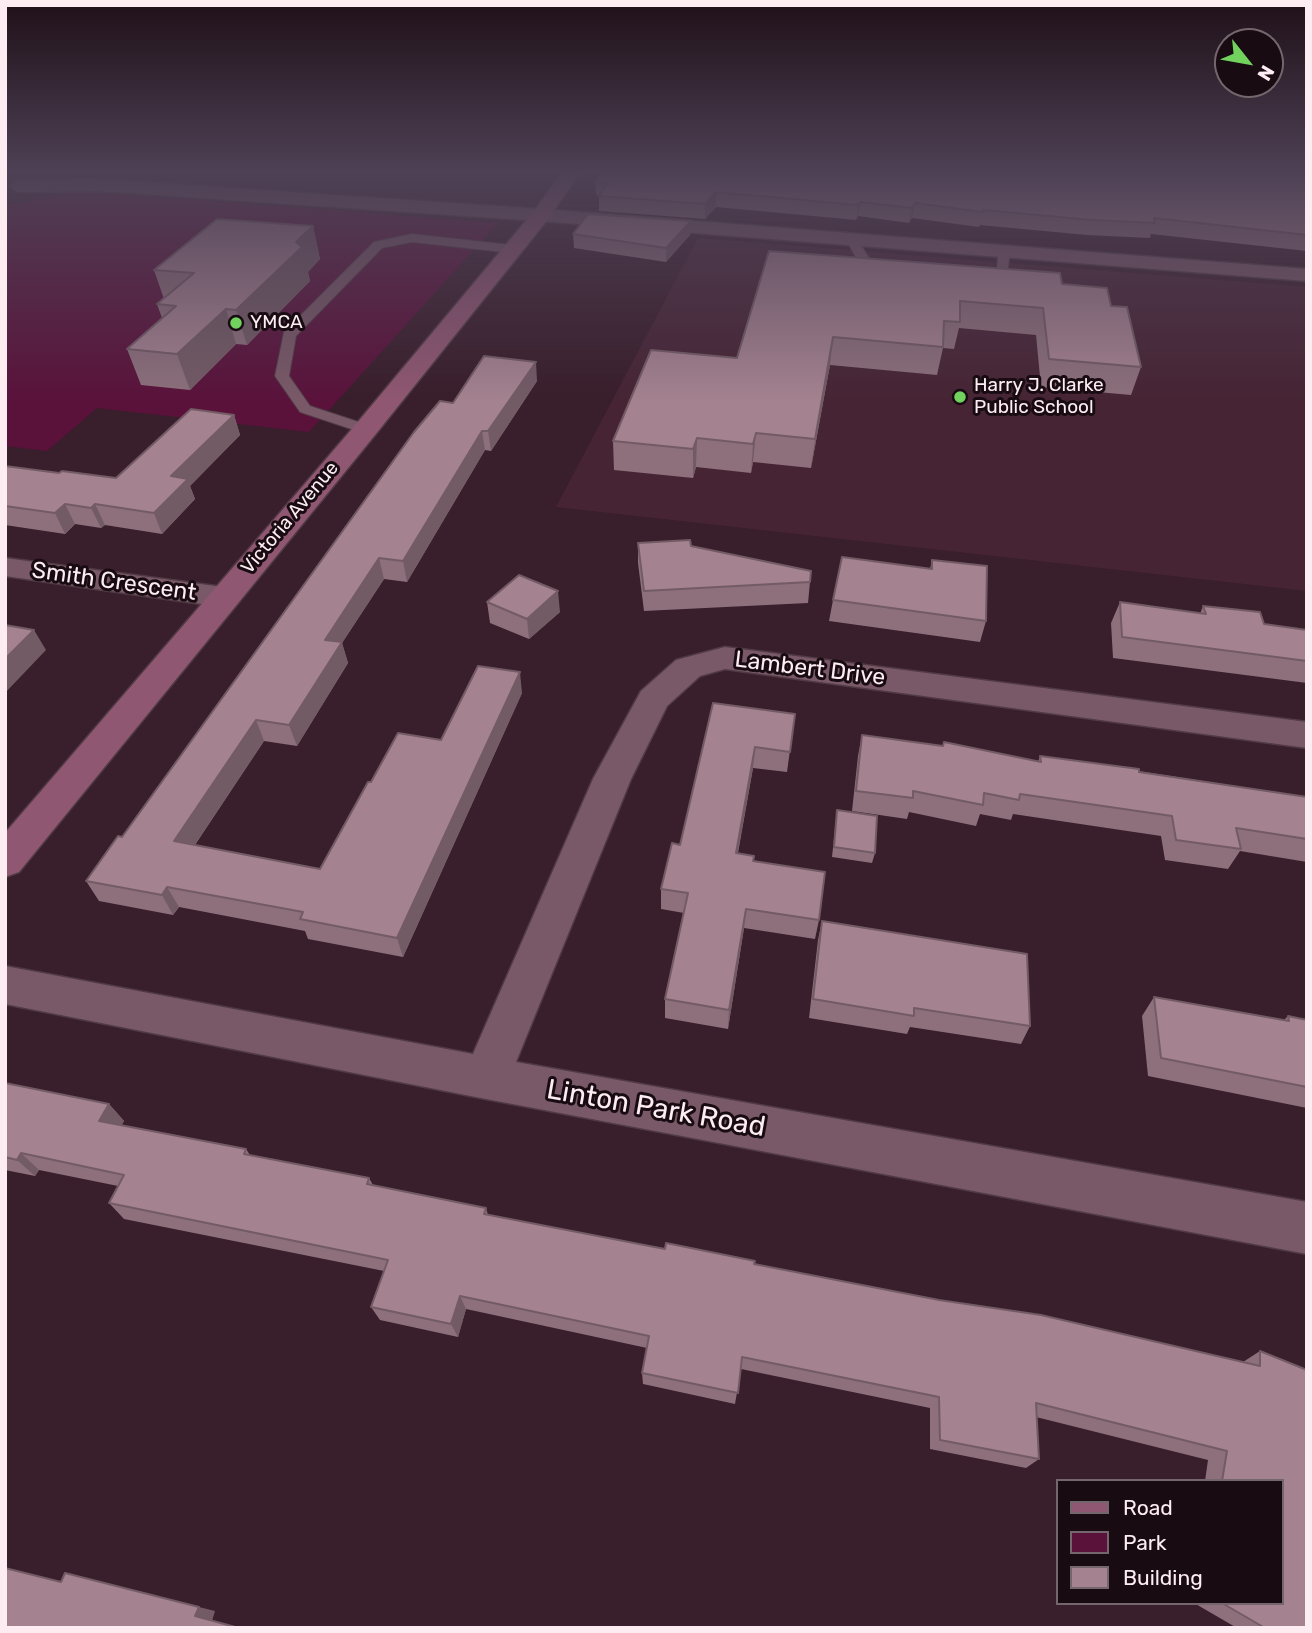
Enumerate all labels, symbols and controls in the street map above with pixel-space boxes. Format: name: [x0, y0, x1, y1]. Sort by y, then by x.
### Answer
north arrow: [1214, 28, 1284, 98]
text: N: [1252, 61, 1279, 85]
place label: YMCA: [250, 312, 303, 334]
marker: YMCA: [228, 315, 244, 331]
place label: Harry J. Clarke Public School: [974, 375, 1104, 419]
marker: Harry J. Clarke Public School: [952, 389, 968, 405]
street label: Victoria Avenue: [236, 457, 344, 579]
street label: Smith Crescent: [30, 557, 198, 607]
street label: Lambert Drive: [733, 646, 887, 692]
street label: Linton Park Road: [544, 1073, 768, 1145]
legend: [1056, 1479, 1284, 1605]
text: Road: [1123, 1495, 1173, 1520]
text: Park: [1123, 1530, 1167, 1555]
text: Building: [1123, 1565, 1203, 1590]

